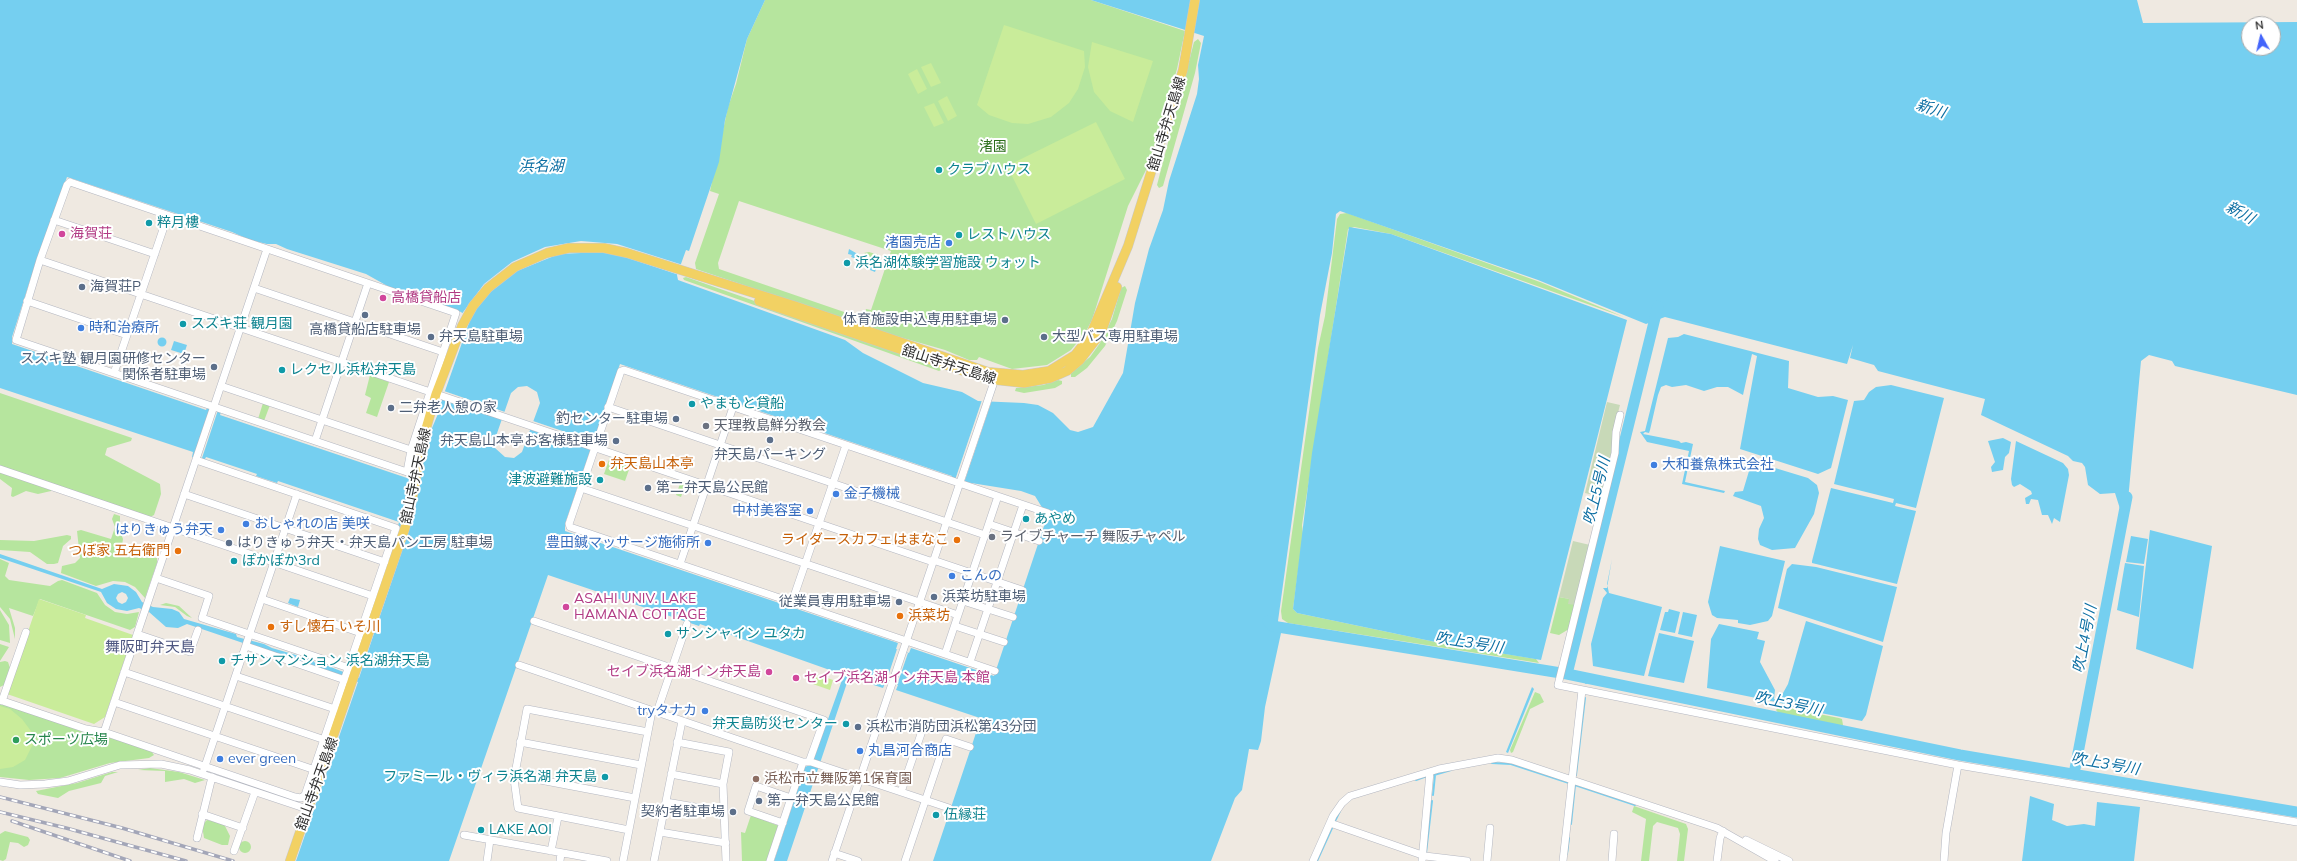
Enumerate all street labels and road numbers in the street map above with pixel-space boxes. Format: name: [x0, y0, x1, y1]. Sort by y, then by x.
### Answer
street label: 舘山寺弁天島線: [1145, 75, 1189, 173]
street label: 舘山寺弁天島線: [900, 342, 998, 388]
street label: 舘山寺弁天島線: [398, 426, 434, 526]
street label: 舘山寺弁天島線: [292, 735, 342, 833]

